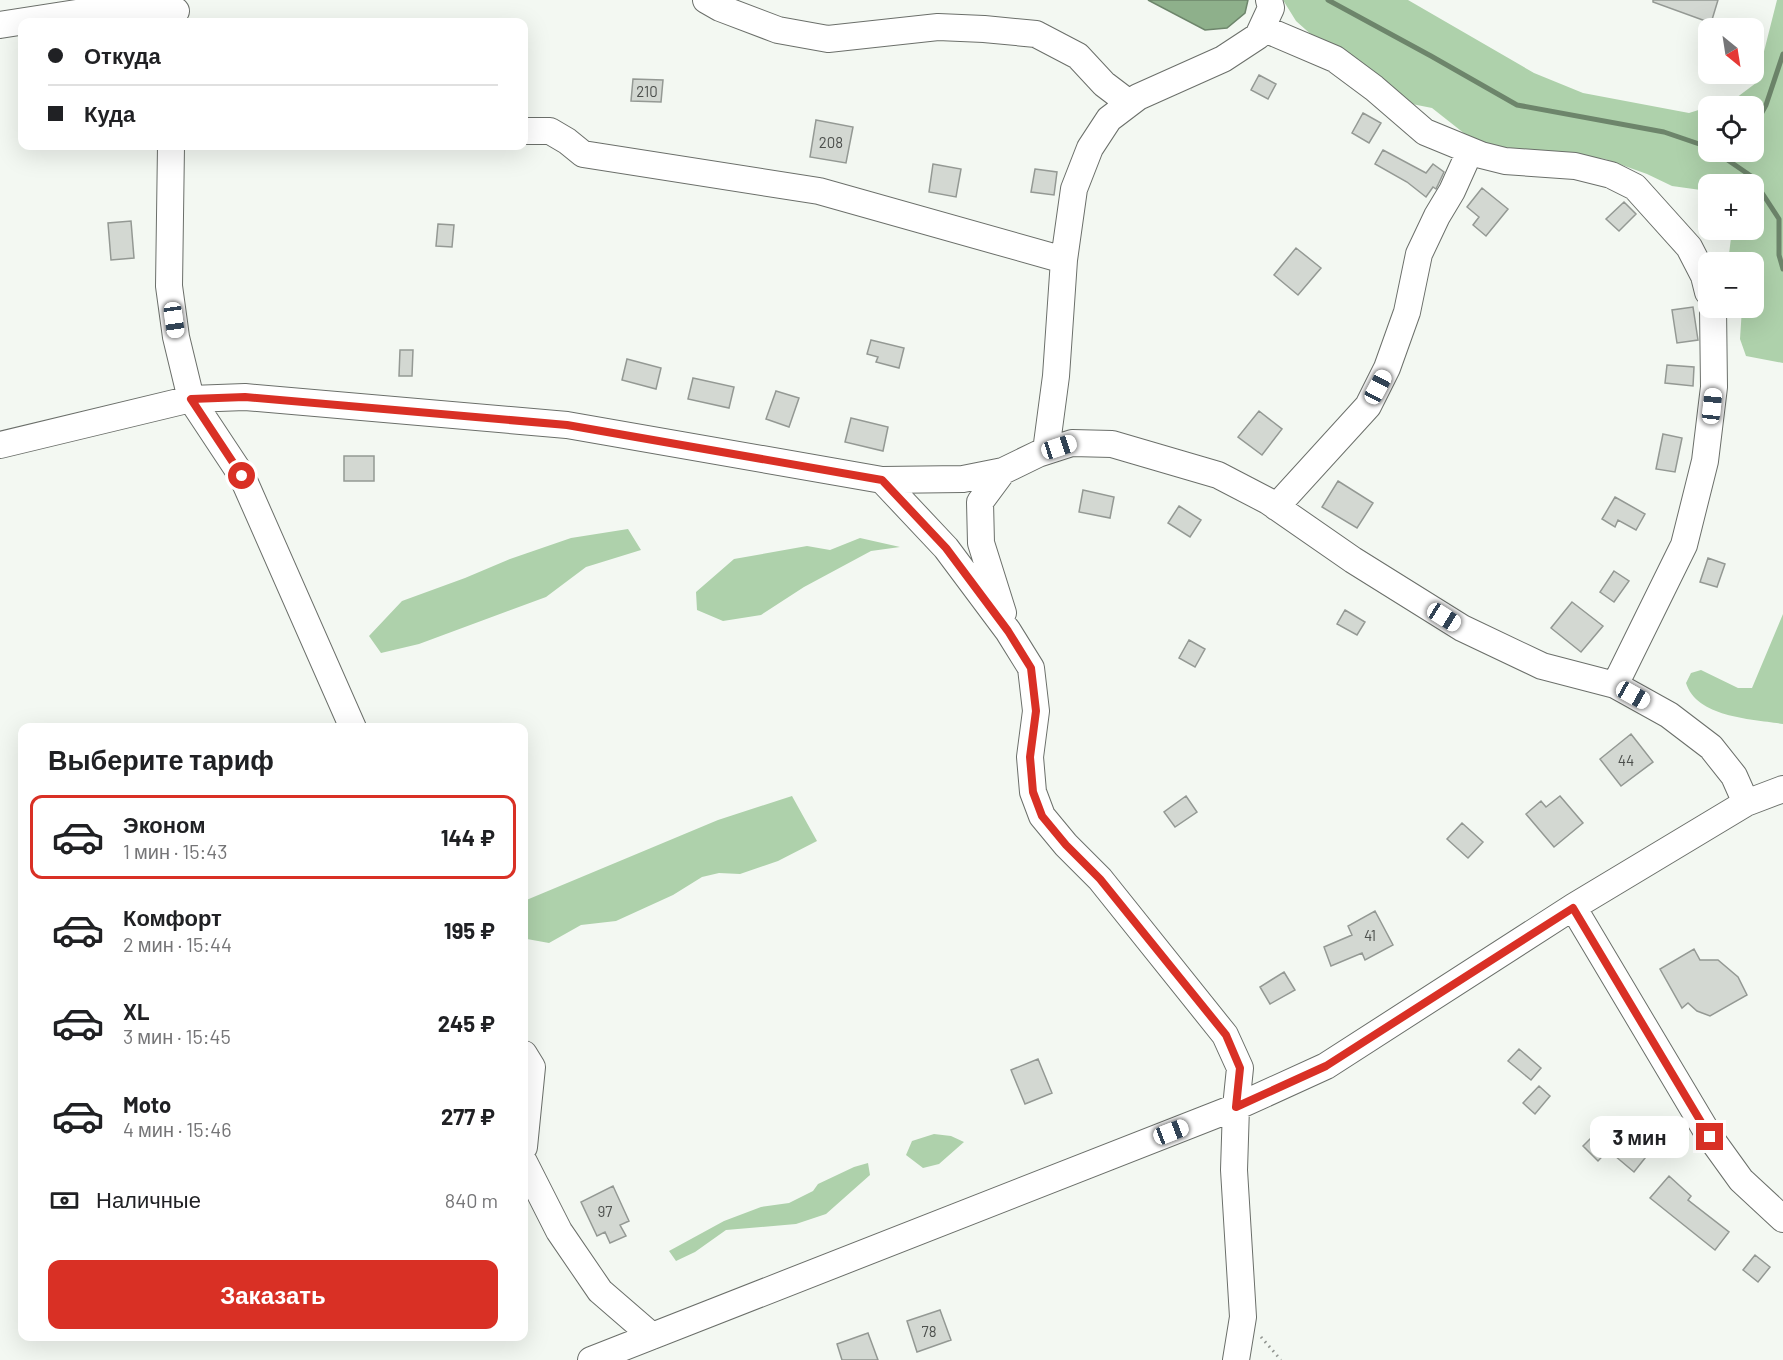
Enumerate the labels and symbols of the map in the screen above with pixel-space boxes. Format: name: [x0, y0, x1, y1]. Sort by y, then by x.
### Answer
north arrow: [1698, 18, 1764, 84]
house number: 210: [636, 82, 658, 100]
house number: 208: [819, 133, 843, 151]
car: [163, 301, 185, 339]
car: [1362, 367, 1394, 407]
car: [1701, 387, 1723, 425]
car: [1039, 433, 1079, 461]
route start: [228, 462, 255, 489]
car: [1424, 600, 1464, 634]
car: [1613, 678, 1653, 712]
house number: 44: [1618, 751, 1634, 769]
house number: 41: [1364, 926, 1376, 944]
callout: 3 мин: [1590, 1116, 1689, 1158]
car: [1151, 1117, 1191, 1147]
route end: [1696, 1123, 1723, 1150]
house number: 97: [598, 1202, 612, 1220]
house number: 78: [922, 1322, 936, 1340]

